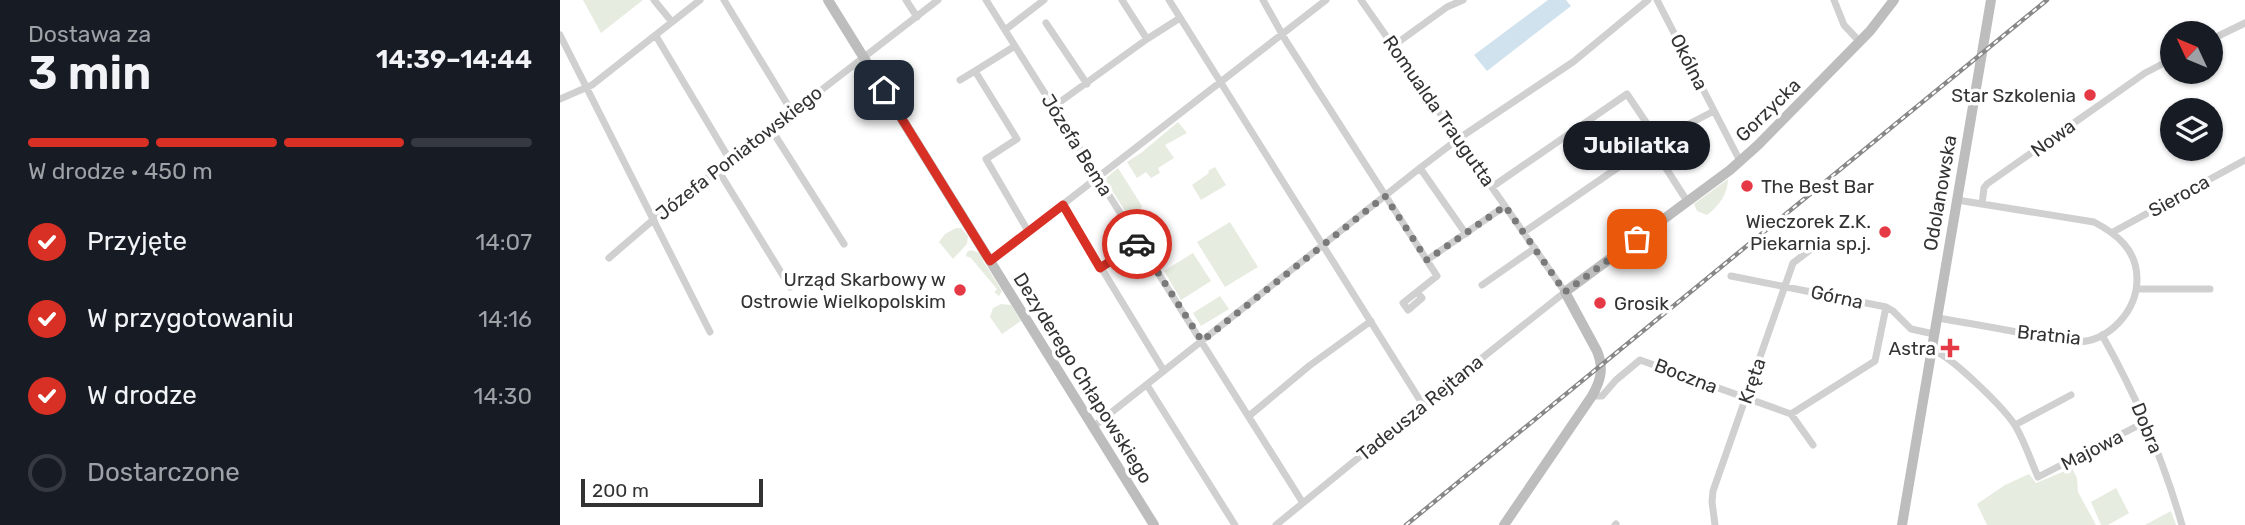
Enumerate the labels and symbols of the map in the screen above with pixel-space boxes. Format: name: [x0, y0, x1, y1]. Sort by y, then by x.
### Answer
north arrow: [2160, 21, 2222, 84]
street label: Okólna: [1665, 30, 1713, 94]
street label: Romualda Traugutta: [1378, 31, 1500, 191]
pin: [854, 60, 914, 120]
street label: Gorzycka: [1731, 73, 1805, 147]
street label: Józefa Poniatowskiego: [651, 81, 827, 225]
place label: Star Szkolenia: [1951, 84, 2076, 107]
marker: Star Szkolenia: [2082, 87, 2098, 103]
street label: Józefa Bema: [1037, 90, 1117, 200]
street label: Nowa: [2026, 114, 2080, 162]
callout: Jubilatka: [1564, 120, 1710, 169]
street label: Odolanowska: [1919, 133, 1961, 253]
street label: Sieroca: [2145, 170, 2213, 222]
place label: The Best Bar: [1761, 175, 1875, 198]
marker: The Best Bar: [1739, 178, 1755, 194]
courier: [1102, 209, 1172, 279]
pin: [1607, 209, 1667, 269]
place label: Wieczorek Z.K. Piekarnia sp.j.: [1745, 210, 1871, 255]
marker: Wieczorek Z.K. Piekarnia sp.j.: [1877, 224, 1893, 240]
place label: Urząd Skarbowy w Ostrowie Wielkopolskim: [740, 268, 946, 313]
street label: Dezyderego Chłapowskiego: [1009, 268, 1157, 488]
street label: Górna: [1809, 280, 1865, 314]
marker: Urząd Skarbowy w Ostrowie Wielkopolskim: [952, 282, 968, 298]
place label: Grosik: [1614, 292, 1669, 315]
marker: Grosik: [1592, 295, 1608, 311]
street label: Bratnia: [2016, 320, 2082, 350]
place label: Astra: [1889, 337, 1936, 360]
marker: Astra: [1942, 340, 1958, 356]
street label: Tadeusza Rejtana: [1352, 350, 1488, 466]
street label: Boczna: [1651, 353, 1721, 399]
street label: Kręta: [1733, 355, 1771, 407]
street label: Dobra: [2126, 399, 2168, 457]
street label: Majowa: [2057, 425, 2127, 475]
scale bar: [581, 476, 763, 508]

